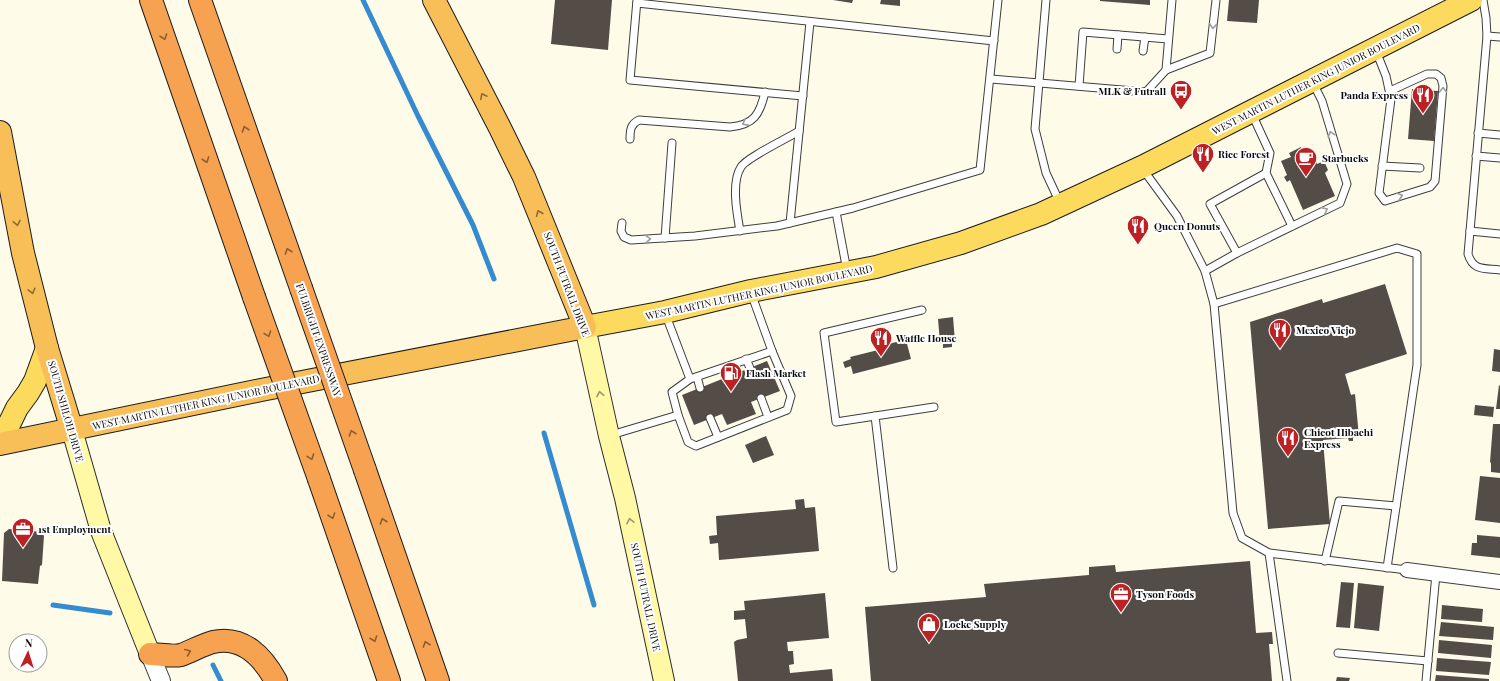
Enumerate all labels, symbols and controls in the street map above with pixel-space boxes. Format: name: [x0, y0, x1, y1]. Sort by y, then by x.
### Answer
street label: WEST MARTIN LUTHER KING JUNIOR BOULEVARD: [1209, 20, 1422, 138]
one-way arrow: [1209, 23, 1218, 29]
one-way arrow: [159, 33, 167, 40]
bus stop icon: MLK & Futrall: [1168, 78, 1194, 111]
restaurant icon: Panda Express: [1410, 82, 1436, 115]
place label: MLK & Futrall: [1098, 84, 1166, 98]
one-way arrow: [1438, 87, 1447, 93]
place label: Panda Express: [1340, 88, 1408, 102]
one-way arrow: [481, 93, 488, 100]
one-way arrow: [742, 118, 749, 126]
one-way arrow: [241, 125, 250, 132]
one-way arrow: [1327, 130, 1336, 137]
restaurant icon: Rice Forest: [1190, 141, 1216, 174]
cafe icon: Starbucks: [1293, 145, 1319, 178]
place label: Rice Forest: [1218, 147, 1270, 161]
place label: Starbucks: [1322, 151, 1369, 165]
one-way arrow: [202, 156, 210, 163]
one-way arrow: [1397, 193, 1404, 201]
one-way arrow: [1321, 207, 1328, 215]
one-way arrow: [536, 210, 544, 218]
restaurant icon: Queen Donuts: [1125, 213, 1151, 246]
place label: Queen Donuts: [1154, 219, 1221, 233]
one-way arrow: [12, 220, 21, 226]
street label: SOUTH FUTRALL DRIVE: [541, 230, 593, 338]
one-way arrow: [645, 234, 651, 243]
one-way arrow: [284, 248, 293, 255]
street label: WEST MARTIN LUTHER KING JUNIOR BOULEVARD: [643, 261, 874, 323]
street label: FULBRIGHT EXPRESSWAY: [293, 281, 345, 399]
one-way arrow: [28, 288, 36, 294]
restaurant icon: Mexico Viejo: [1267, 317, 1293, 350]
place label: Mexico Viejo: [1296, 323, 1355, 337]
restaurant icon: Waffle House: [868, 325, 894, 358]
one-way arrow: [263, 330, 271, 337]
place label: Waffle House: [895, 331, 957, 345]
street label: SOUTH SHILOH DRIVE: [45, 359, 87, 463]
fuel station icon: Flash Market: [718, 360, 744, 393]
place label: Flash Market: [746, 366, 807, 380]
street label: WEST MARTIN LUTHER KING JUNIOR BOULEVARD: [90, 371, 321, 433]
one-way arrow: [597, 391, 605, 397]
restaurant icon: Chicot Hibachi Express: [1275, 425, 1301, 458]
place label: Chicot Hibachi Express: [1304, 425, 1373, 451]
one-way arrow: [348, 429, 357, 436]
one-way arrow: [306, 453, 315, 460]
one-way arrow: [327, 513, 335, 520]
office icon: 1st Employment: [10, 516, 36, 549]
one-way arrow: [379, 518, 388, 525]
one-way arrow: [627, 518, 635, 524]
place label: 1st Employment: [38, 522, 112, 536]
street label: SOUTH FUTRALL DRIVE: [628, 541, 664, 653]
office icon: Tyson Foods: [1108, 581, 1134, 614]
place label: Tyson Foods: [1136, 587, 1194, 601]
shop icon: Locke Supply: [916, 611, 942, 644]
place label: Locke Supply: [944, 617, 1007, 631]
north arrow: [8, 633, 48, 673]
text: N: [24, 635, 33, 650]
one-way arrow: [370, 635, 378, 642]
one-way arrow: [422, 641, 430, 648]
one-way arrow: [185, 648, 192, 656]

